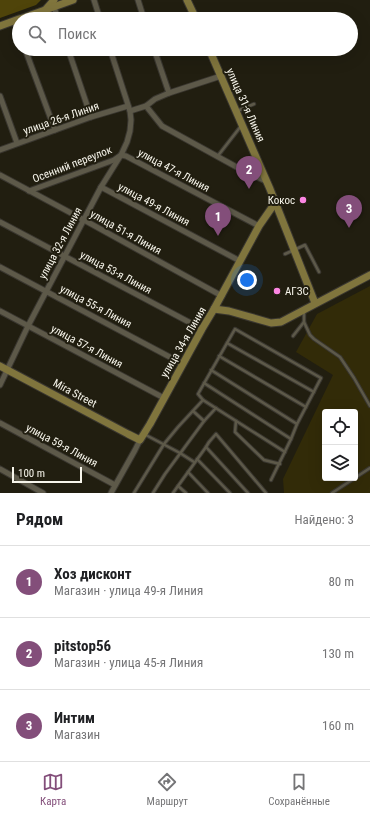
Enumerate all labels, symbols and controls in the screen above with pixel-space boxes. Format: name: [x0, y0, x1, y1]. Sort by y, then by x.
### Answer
search box: [12, 12, 358, 56]
icon: search: [26, 23, 48, 45]
text: Поиск: [58, 25, 97, 43]
street label: улица 31-я Линия: [223, 66, 268, 144]
street label: улица 26-я Линия: [21, 99, 101, 138]
street label: Осенний переулок: [31, 143, 114, 186]
street label: улица 47-я Линия: [136, 146, 212, 195]
pin: 2: [236, 156, 262, 189]
street label: улица 49-я Линия: [116, 180, 192, 229]
place label: Кокос: [268, 194, 295, 207]
marker: Кокос: [298, 195, 308, 205]
pin: 3: [336, 195, 362, 228]
pin: 1: [205, 203, 231, 236]
street label: улица 32-я Линия: [36, 205, 85, 281]
street label: улица 51-я Линия: [88, 207, 164, 257]
street label: улица 53-я Линия: [78, 248, 154, 297]
your location: [237, 270, 257, 290]
street label: улица 55-я Линия: [58, 282, 134, 331]
place label: АГЗС: [285, 285, 309, 298]
marker: АГЗС: [272, 286, 282, 296]
street label: улица 34-я Линия: [158, 305, 209, 380]
street label: улица 57-я Линия: [49, 322, 125, 371]
street label: Mira Street: [51, 377, 99, 410]
map controls: [322, 409, 358, 481]
button: locate: [322, 409, 358, 445]
street label: улица 59-я Линия: [24, 421, 100, 470]
button: layers: [322, 445, 358, 481]
scale bar: [12, 465, 82, 484]
text: 100 m: [18, 467, 45, 480]
text: Рядом: [16, 509, 63, 529]
text: Найдено: 3: [294, 512, 354, 527]
text: Хоз дисконт: [54, 565, 132, 583]
text: 1: [26, 574, 32, 589]
text: 80 m: [328, 574, 354, 589]
text: Магазин · улица 49-я Линия: [54, 583, 203, 598]
text: pitstop56: [54, 637, 111, 655]
text: 2: [26, 646, 32, 661]
text: 130 m: [322, 646, 354, 661]
text: Магазин · улица 45-я Линия: [54, 655, 203, 670]
text: Интим: [54, 709, 95, 727]
text: 3: [26, 718, 32, 733]
text: 160 m: [322, 718, 354, 733]
text: Магазин: [54, 727, 100, 742]
tab: Карта: [40, 771, 66, 808]
tab: Маршрут: [147, 771, 188, 808]
tab: Сохранённые: [268, 771, 330, 808]

